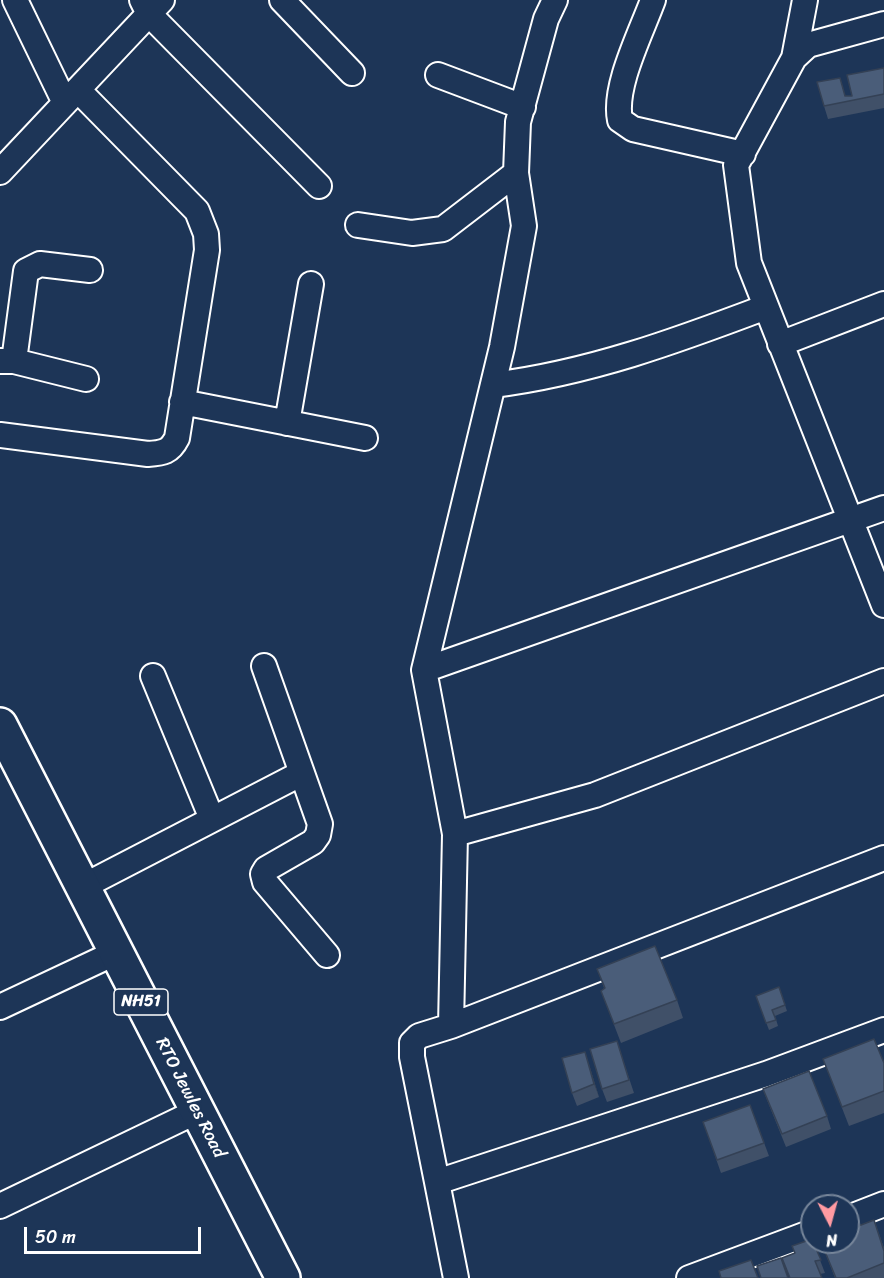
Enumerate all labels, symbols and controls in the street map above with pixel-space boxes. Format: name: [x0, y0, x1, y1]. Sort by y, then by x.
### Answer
road number: NH51: [114, 989, 168, 1015]
street label: RTO Jewles Road: [150, 1034, 230, 1162]
north arrow: [800, 1194, 860, 1254]
scale bar: [27, 1215, 204, 1253]
text: 50 m: [35, 1221, 76, 1253]
text: N: [825, 1225, 839, 1255]

